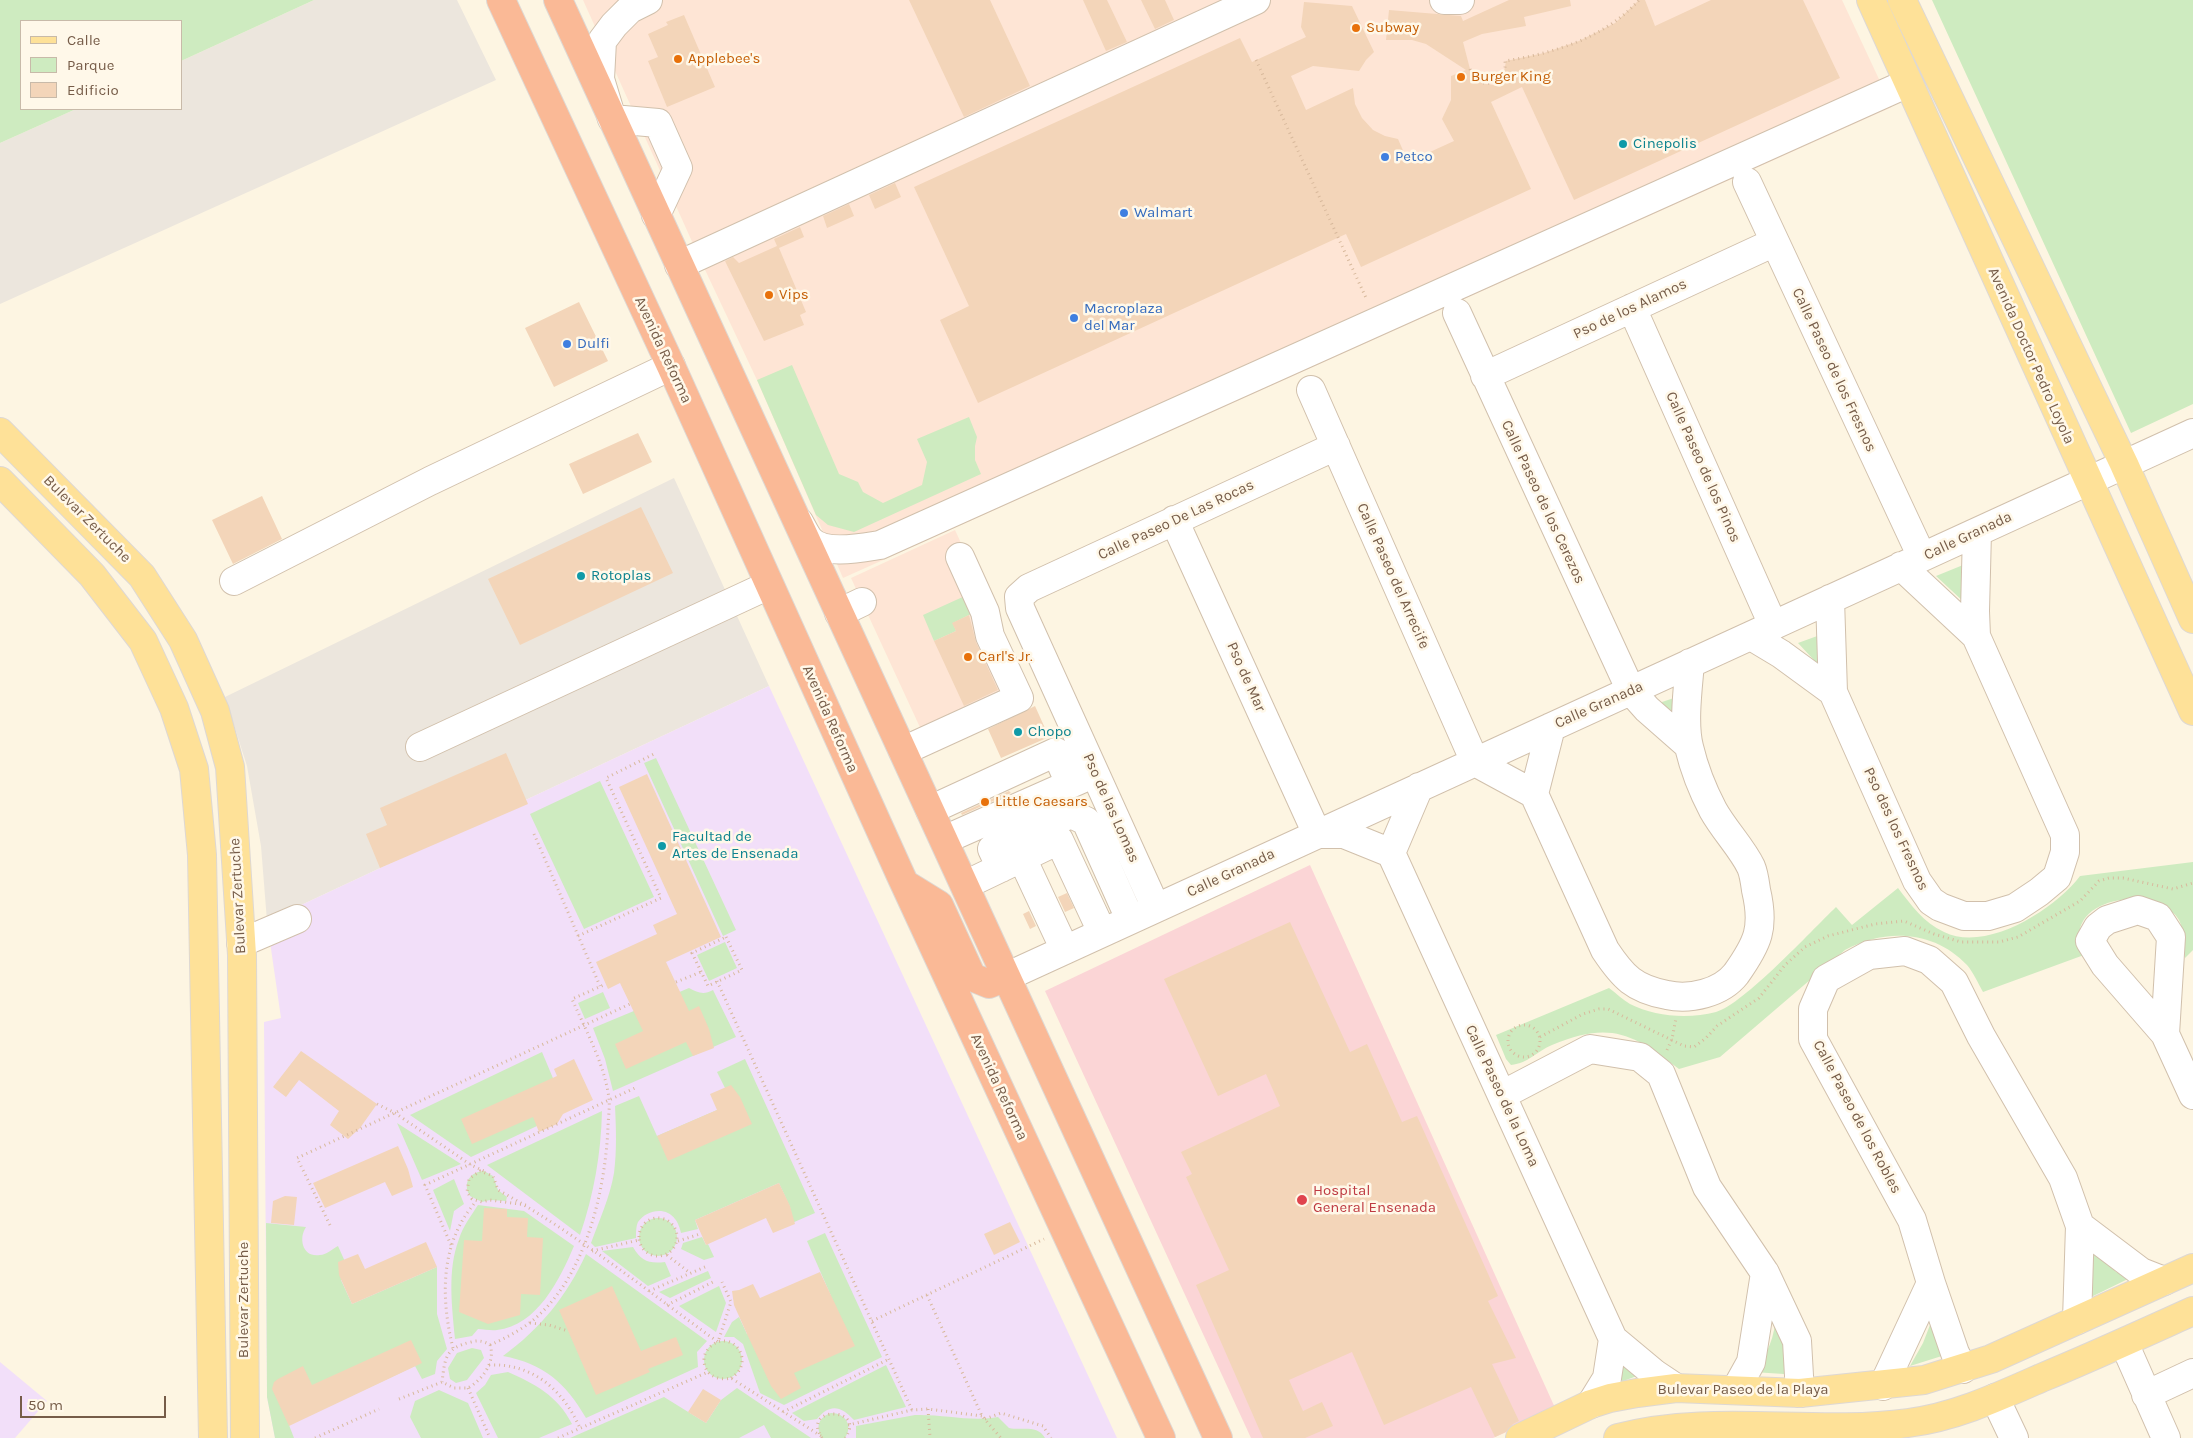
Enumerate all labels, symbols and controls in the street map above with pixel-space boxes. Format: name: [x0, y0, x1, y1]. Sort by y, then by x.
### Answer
place label: Subway: [1366, 19, 1419, 37]
legend: [20, 20, 182, 110]
marker: Subway: [1350, 22, 1362, 34]
text: Calle: [67, 31, 101, 49]
place label: Applebee's: [688, 50, 760, 68]
marker: Applebee's: [672, 53, 684, 65]
text: Parque: [67, 56, 115, 74]
place label: Burger King: [1471, 68, 1551, 86]
marker: Burger King: [1455, 71, 1467, 83]
text: Edificio: [67, 81, 119, 99]
place label: Cinepolis: [1633, 135, 1697, 153]
marker: Cinepolis: [1617, 138, 1629, 150]
place label: Petco: [1395, 148, 1433, 166]
marker: Petco: [1379, 151, 1391, 163]
place label: Walmart: [1134, 204, 1193, 222]
marker: Walmart: [1118, 207, 1130, 219]
street label: Avenida Doctor Pedro Loyola: [1984, 265, 2078, 447]
street label: Pso de los Alamos: [1570, 275, 1690, 343]
street label: Calle Paseo de los Fresnos: [1788, 285, 1880, 455]
place label: Vips: [779, 286, 809, 304]
marker: Vips: [763, 289, 775, 301]
street label: Avenida Reforma: [630, 294, 696, 406]
place label: Macroplaza del Mar: [1084, 300, 1163, 335]
marker: Macroplaza del Mar: [1068, 312, 1080, 324]
place label: Dulfi: [577, 335, 610, 353]
marker: Dulfi: [561, 338, 573, 350]
street label: Calle Paseo de los Pinos: [1662, 389, 1744, 545]
street label: Calle Paseo de los Cerezos: [1497, 417, 1589, 587]
street label: Bulevar Zertuche: [40, 472, 134, 566]
street label: Calle Paseo De Las Rocas: [1095, 476, 1257, 564]
street label: Calle Paseo del Arrecife: [1353, 500, 1433, 652]
street label: Calle Granada: [1921, 508, 2015, 564]
place label: Rotoplas: [591, 567, 651, 585]
marker: Rotoplas: [575, 570, 587, 582]
street label: Pso de Mar: [1223, 639, 1269, 715]
place label: Carl's Jr.: [978, 648, 1033, 666]
marker: Carl's Jr.: [962, 651, 974, 663]
street label: Avenida Reforma: [798, 662, 862, 776]
street label: Calle Granada: [1552, 677, 1646, 733]
place label: Chopo: [1028, 723, 1071, 741]
marker: Chopo: [1012, 726, 1024, 738]
street label: Pso de las Lomas: [1079, 751, 1143, 865]
street label: Pso des los Fresnos: [1860, 765, 1932, 893]
place label: Little Caesars: [995, 793, 1088, 811]
marker: Little Caesars: [979, 796, 991, 808]
place label: Facultad de Artes de Ensenada: [672, 828, 799, 863]
street label: Bulevar Zertuche: [226, 837, 250, 955]
marker: Facultad de Artes de Ensenada: [656, 840, 668, 852]
street label: Calle Granada: [1184, 845, 1278, 901]
street label: Calle Paseo de la Loma: [1461, 1022, 1543, 1170]
street label: Avenida Reforma: [966, 1031, 1032, 1143]
street label: Calle Paseo de los Robles: [1809, 1037, 1905, 1197]
place label: Hospital General Ensenada: [1313, 1182, 1436, 1217]
marker: Hospital General Ensenada: [1295, 1193, 1309, 1207]
street label: Bulevar Zertuche: [235, 1242, 253, 1358]
street label: Bulevar Paseo de la Playa: [1657, 1381, 1829, 1399]
scale bar: [22, 1386, 169, 1418]
text: 50 m: [28, 1396, 63, 1414]

